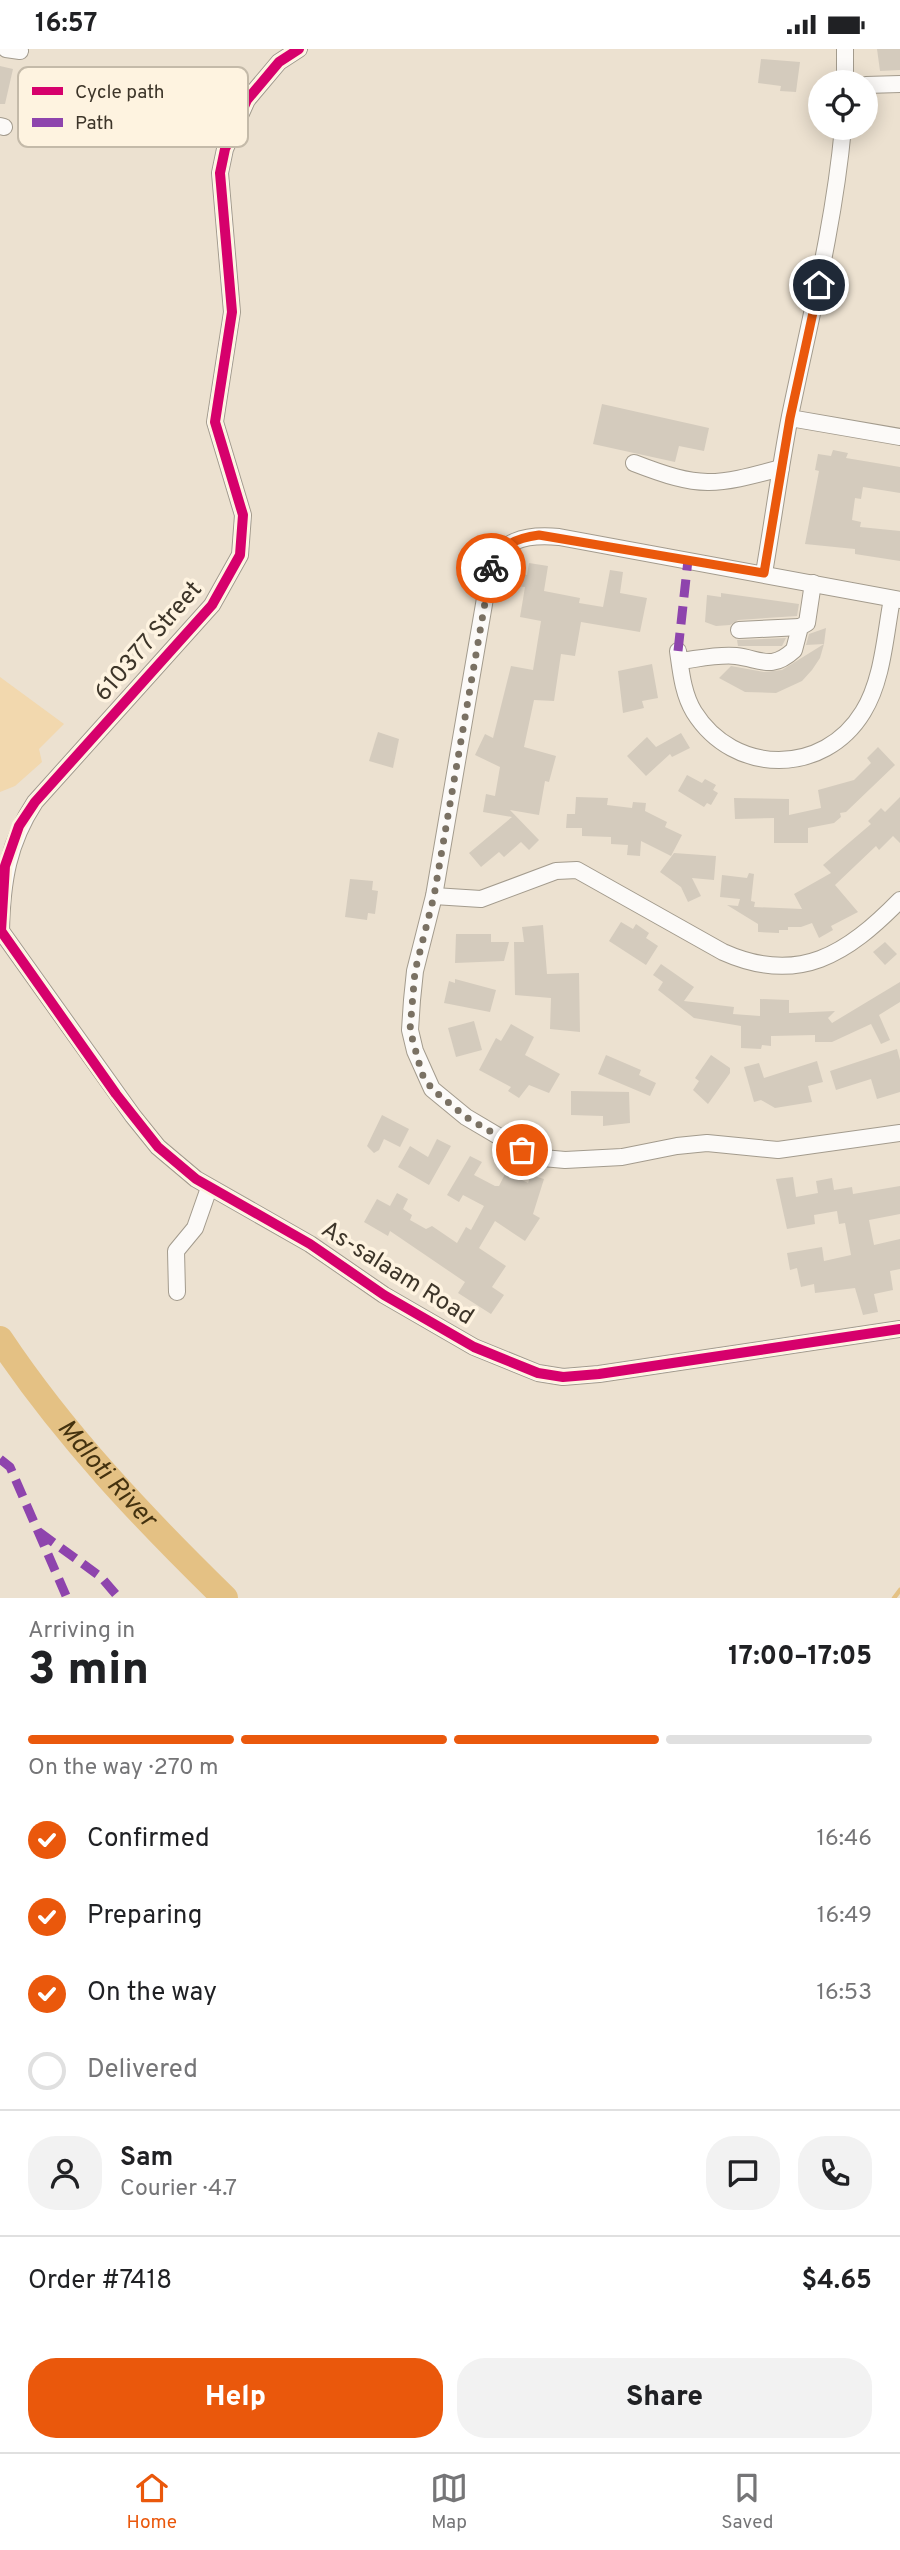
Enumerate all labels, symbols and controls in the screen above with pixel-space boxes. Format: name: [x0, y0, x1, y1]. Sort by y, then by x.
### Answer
text: 16:57: [35, 8, 98, 41]
legend: [18, 67, 248, 147]
map controls: [808, 70, 878, 140]
button: locate: [808, 70, 878, 140]
text: Cycle path: [75, 81, 164, 105]
text: Path: [75, 112, 114, 136]
pin: [789, 255, 849, 315]
icon: home: [800, 266, 838, 304]
courier: [456, 533, 526, 603]
icon: bike: [472, 549, 510, 587]
street label: 610377 Street: [89, 576, 209, 708]
pin: [492, 1120, 552, 1180]
icon: bag: [503, 1131, 541, 1169]
street label: As-salaam Road: [315, 1215, 479, 1333]
water label: Mdloti River: [49, 1413, 165, 1537]
text: Arriving in: [28, 1617, 135, 1646]
text: 17:00–17:05: [728, 1641, 872, 1674]
text: 3 min: [28, 1642, 149, 1701]
text: On the way · 270 m: [28, 1754, 219, 1783]
icon: check: [28, 1821, 66, 1859]
text: Confirmed: [87, 1823, 210, 1856]
text: 16:46: [817, 1825, 872, 1854]
icon: check: [28, 1898, 66, 1936]
text: Preparing: [87, 1900, 202, 1933]
text: 16:49: [817, 1902, 872, 1931]
icon: check: [28, 1975, 66, 2013]
text: On the way: [87, 1977, 217, 2010]
text: 16:53: [816, 1979, 872, 2008]
text: Delivered: [87, 2054, 198, 2087]
button: person: [28, 2136, 102, 2210]
button: chat: [706, 2136, 780, 2210]
button: phone: [798, 2136, 872, 2210]
text: Sam: [120, 2142, 173, 2175]
text: Courier · 4.7: [120, 2175, 237, 2204]
text: Order #7418: [28, 2265, 172, 2298]
text: $4.65: [801, 2265, 872, 2298]
button: Help: [28, 2358, 443, 2438]
button: Share: [457, 2358, 872, 2438]
tab: Home: [127, 2469, 177, 2535]
tab: Map: [430, 2469, 468, 2535]
tab: Saved: [721, 2469, 773, 2535]

